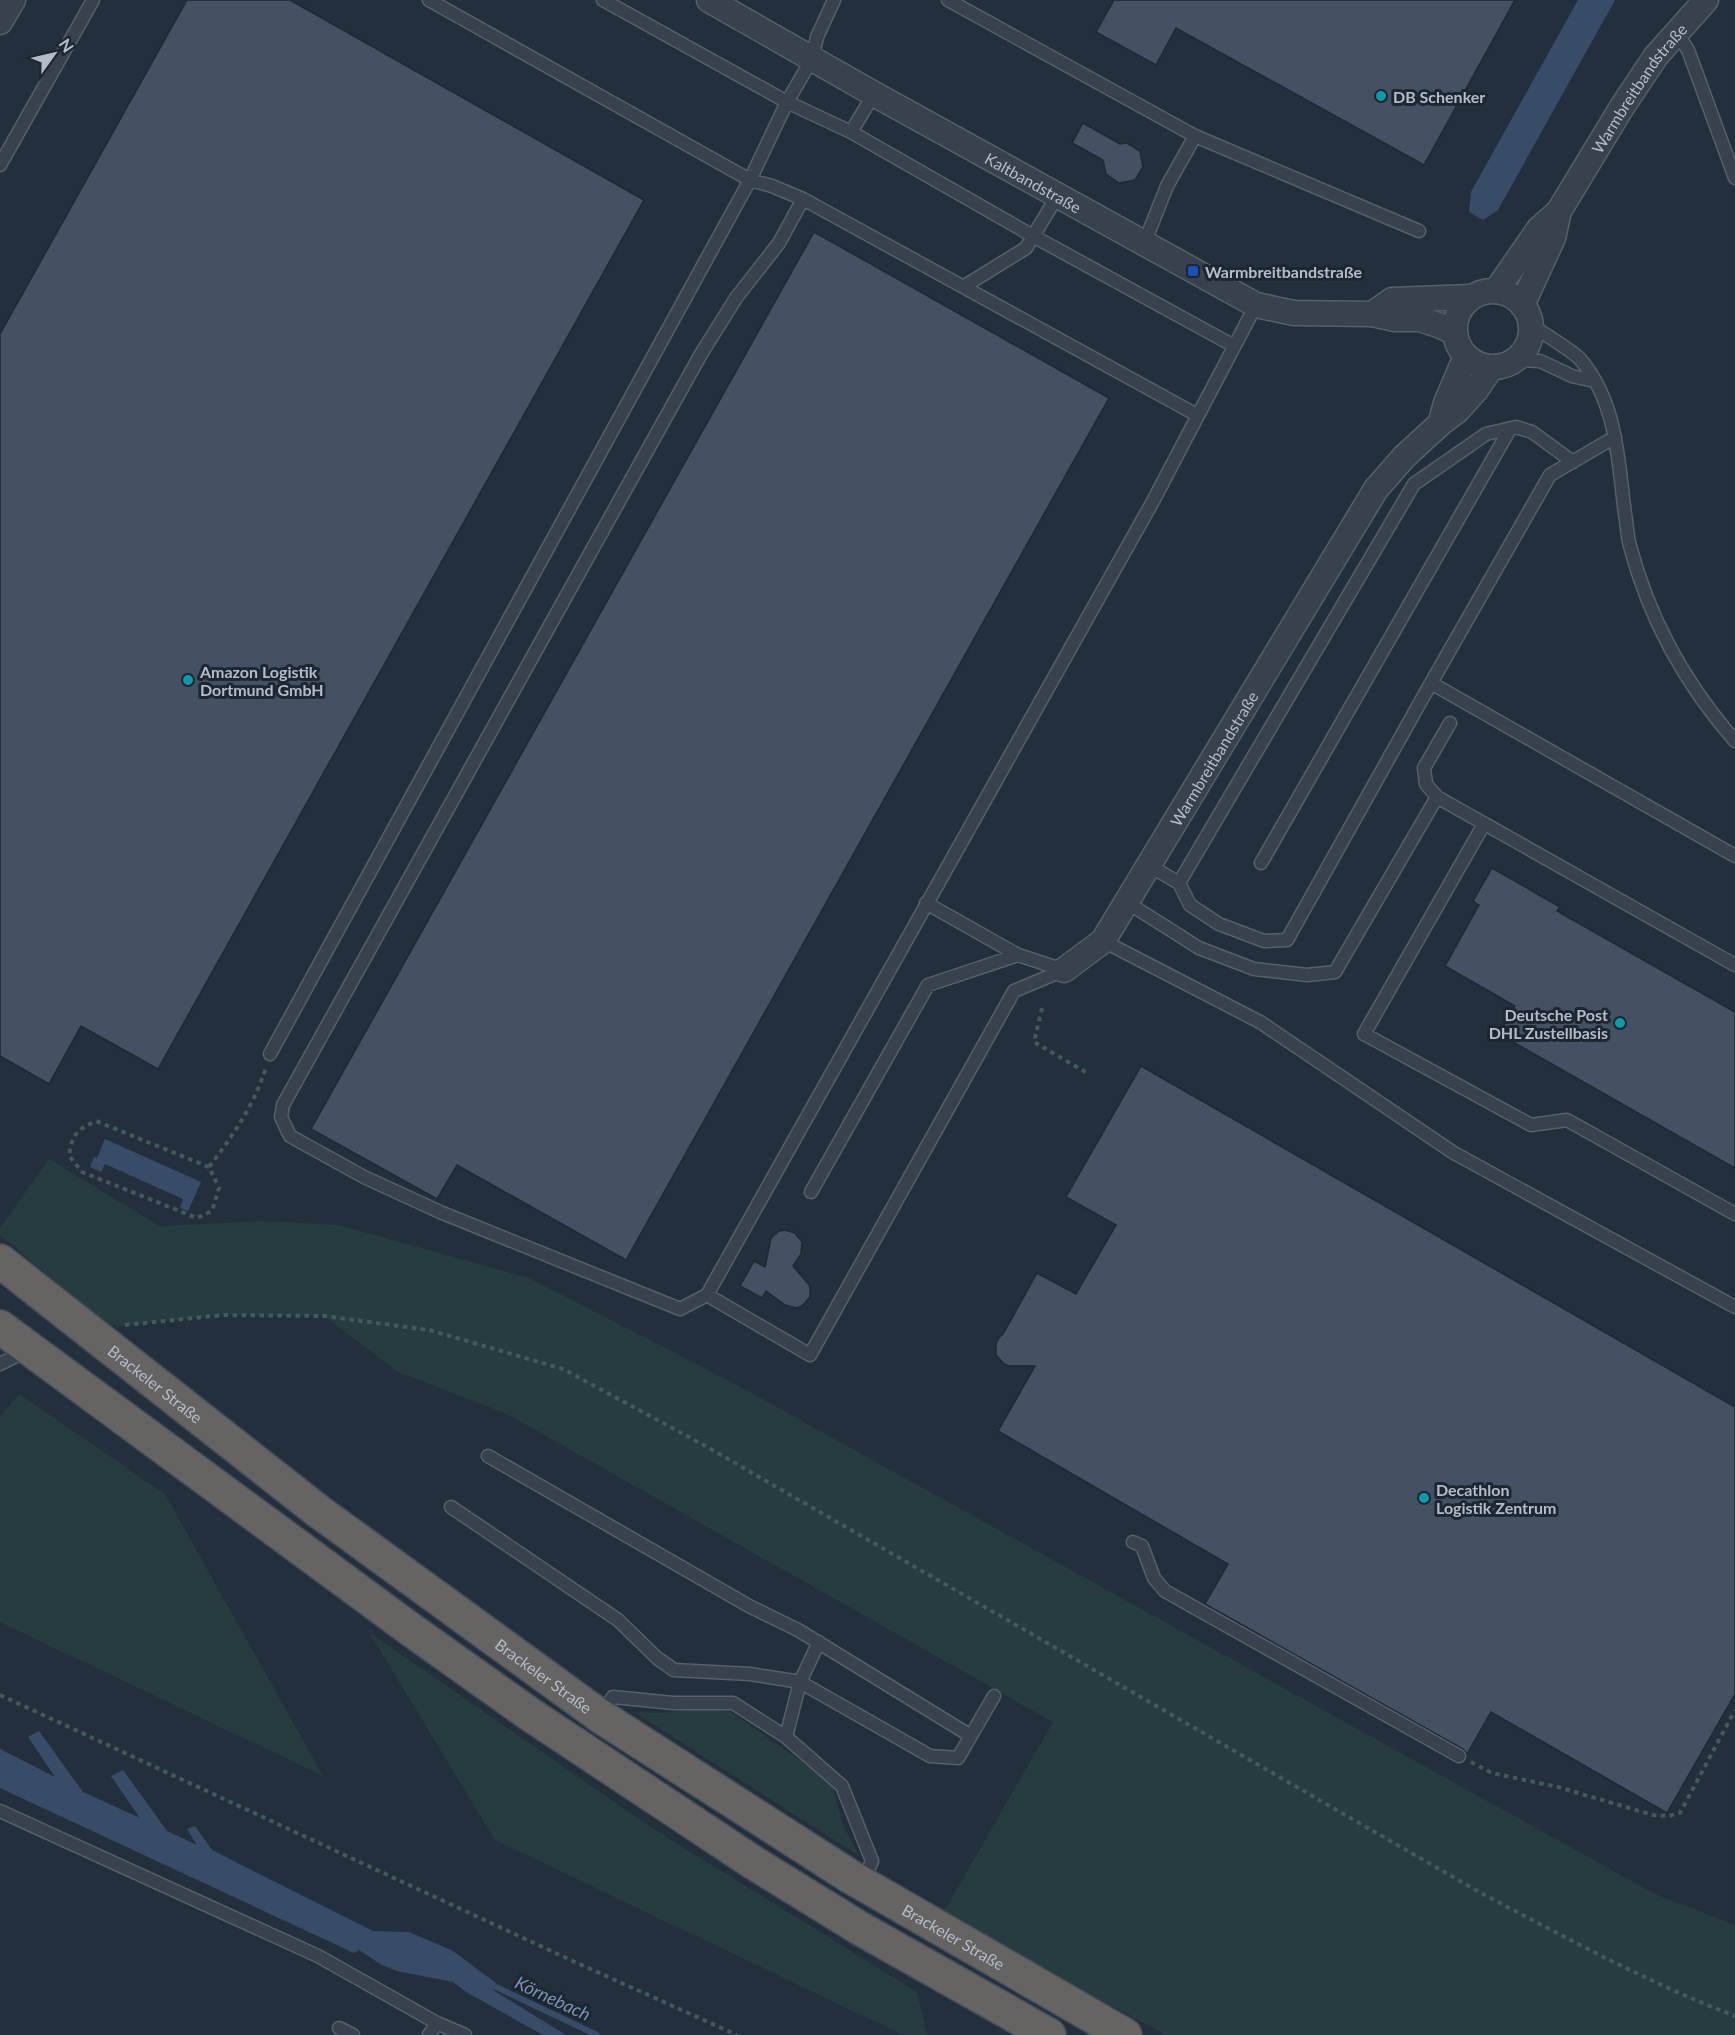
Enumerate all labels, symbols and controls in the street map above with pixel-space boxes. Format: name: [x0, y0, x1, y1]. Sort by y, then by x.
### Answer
street label: Warmbreitbandstraße: [1587, 19, 1690, 156]
north arrow: [24, 24, 84, 84]
text: N: [56, 35, 78, 56]
place label: DB Schenker: [1393, 87, 1485, 106]
marker: DB Schenker: [1374, 89, 1388, 103]
street label: Kaltbandstraße: [982, 148, 1085, 216]
place label: Warmbreitbandstraße: [1205, 262, 1363, 281]
marker: Warmbreitbandstraße: [1186, 264, 1200, 278]
place label: Amazon Logistik Dortmund GmbH: [199, 662, 324, 699]
marker: Amazon Logistik Dortmund GmbH: [181, 673, 195, 687]
street label: Warmbreitbandstraße: [1165, 687, 1261, 829]
place label: Deutsche Post DHL Zustellbasis: [1489, 1005, 1608, 1042]
marker: Deutsche Post DHL Zustellbasis: [1613, 1016, 1627, 1030]
street label: Brackeler Straße: [105, 1340, 207, 1426]
place label: Decathlon Logistik Zentrum: [1436, 1480, 1556, 1517]
marker: Decathlon Logistik Zentrum: [1417, 1491, 1431, 1505]
street label: Brackeler Straße: [492, 1634, 596, 1717]
street label: Brackeler Straße: [899, 1899, 1008, 1973]
water label: Körnebach: [512, 1971, 594, 2025]

